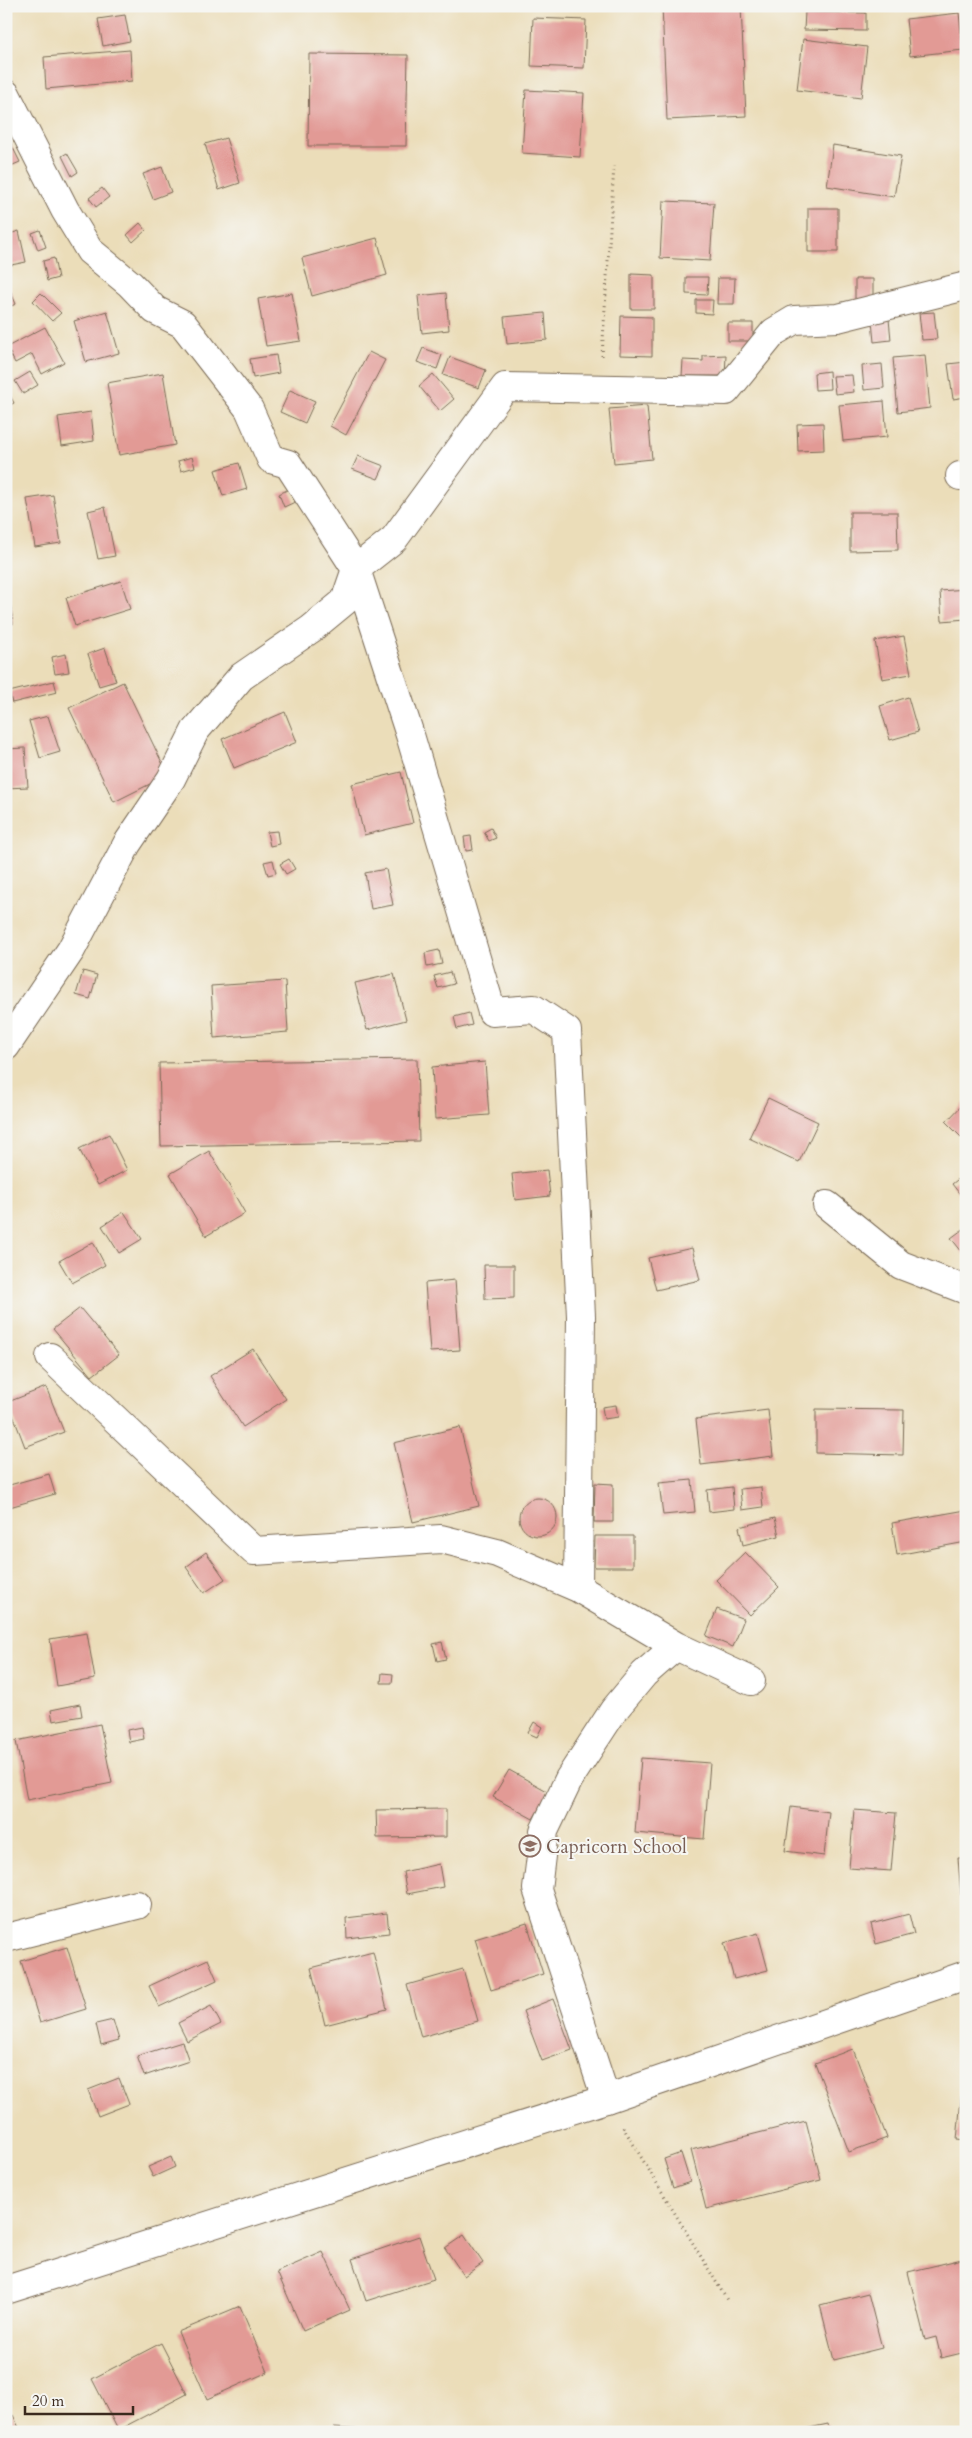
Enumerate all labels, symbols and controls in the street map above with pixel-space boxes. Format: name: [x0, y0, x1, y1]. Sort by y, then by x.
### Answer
school or university icon: Capricorn School: [518, 1834, 542, 1858]
place label: Capricorn School: [546, 1834, 687, 1860]
scale bar: [25, 2383, 132, 2415]
text: 20 m: [32, 2391, 64, 2411]

